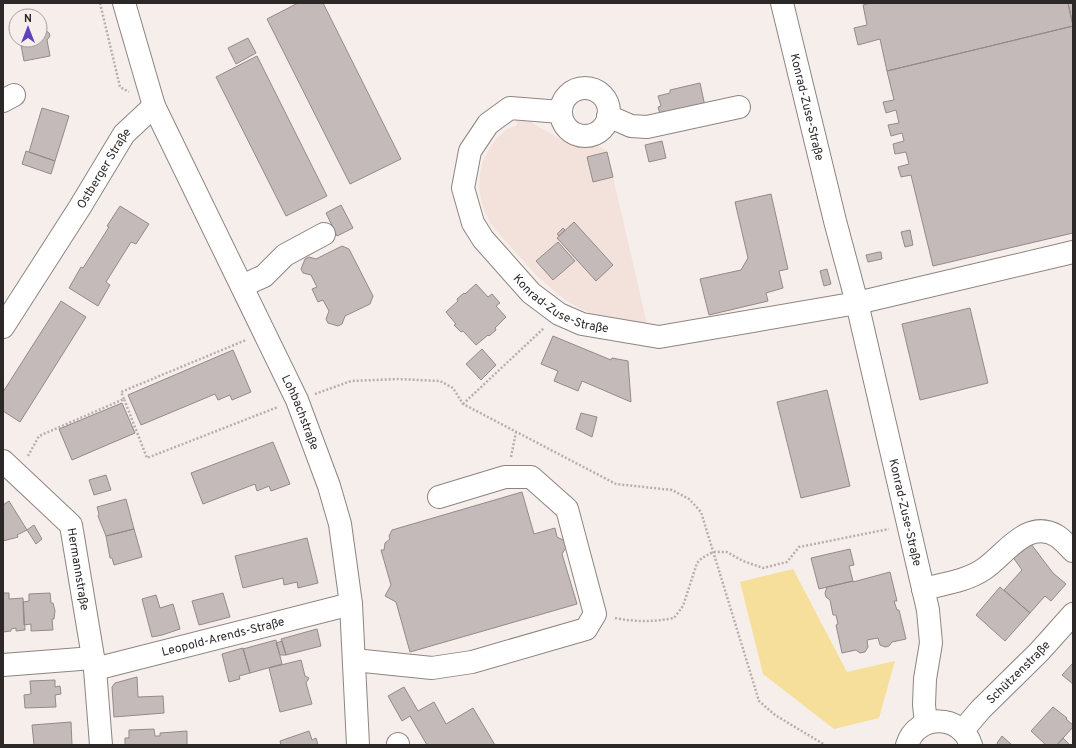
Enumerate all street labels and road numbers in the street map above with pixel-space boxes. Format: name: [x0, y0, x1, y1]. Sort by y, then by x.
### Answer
street label: Konrad-Zuse-Straße: [786, 52, 827, 162]
street label: Ostberger Straße: [74, 125, 135, 212]
street label: Konrad-Zuse-Straße: [509, 271, 610, 337]
street label: Lohbachstraße: [277, 373, 322, 453]
street label: Konrad-Zuse-Straße: [884, 457, 925, 568]
street label: Hermannstraße: [63, 527, 92, 612]
street label: Leopold-Arends-Straße: [160, 614, 286, 661]
street label: Schützenstraße: [984, 638, 1054, 708]

